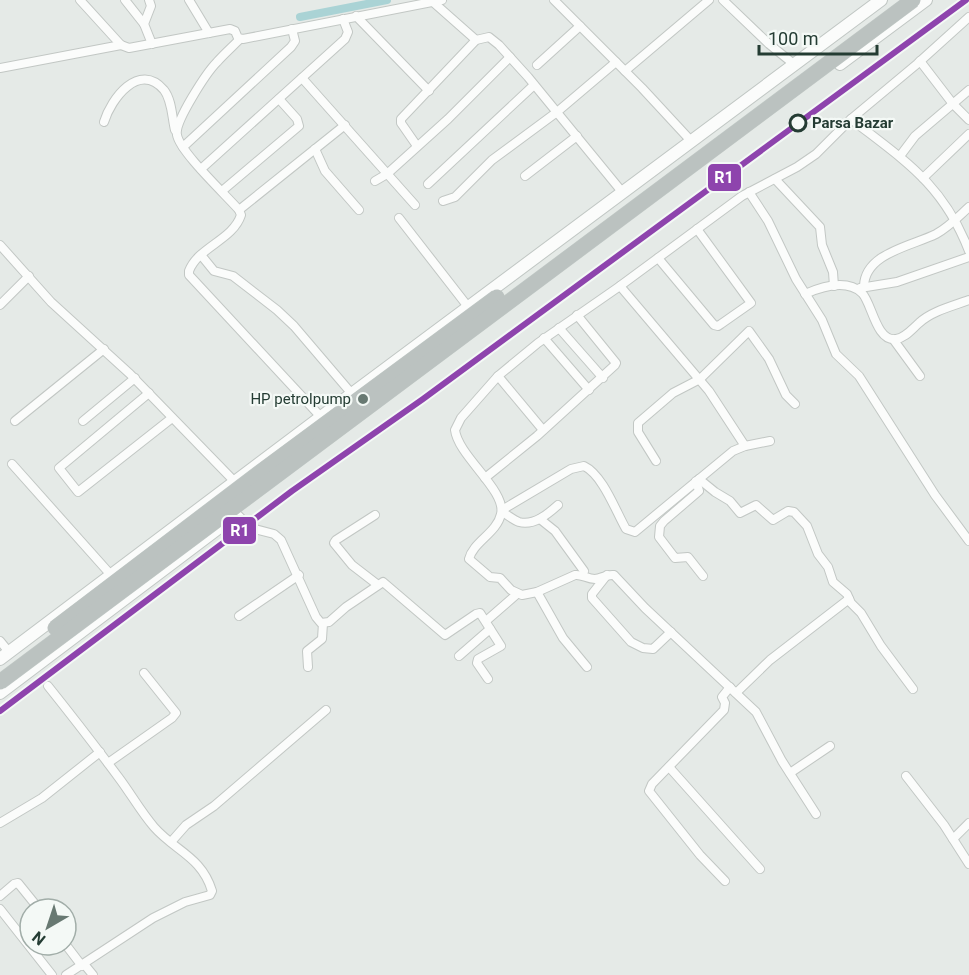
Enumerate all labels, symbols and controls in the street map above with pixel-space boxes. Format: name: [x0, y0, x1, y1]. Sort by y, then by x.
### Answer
scale bar: [759, 18, 878, 56]
text: 100 m: [768, 28, 819, 49]
marker: Parsa Bazar: [789, 114, 807, 132]
place label: Parsa Bazar: [812, 114, 894, 132]
line badge: R1: [707, 163, 742, 192]
text: R1: [714, 168, 734, 187]
place label: HP petrolpump: [250, 390, 351, 408]
marker: HP petrolpump: [356, 392, 370, 406]
line badge: R1: [222, 516, 257, 545]
text: R1: [230, 521, 250, 540]
north arrow: [18, 897, 78, 957]
text: N: [29, 927, 49, 949]

